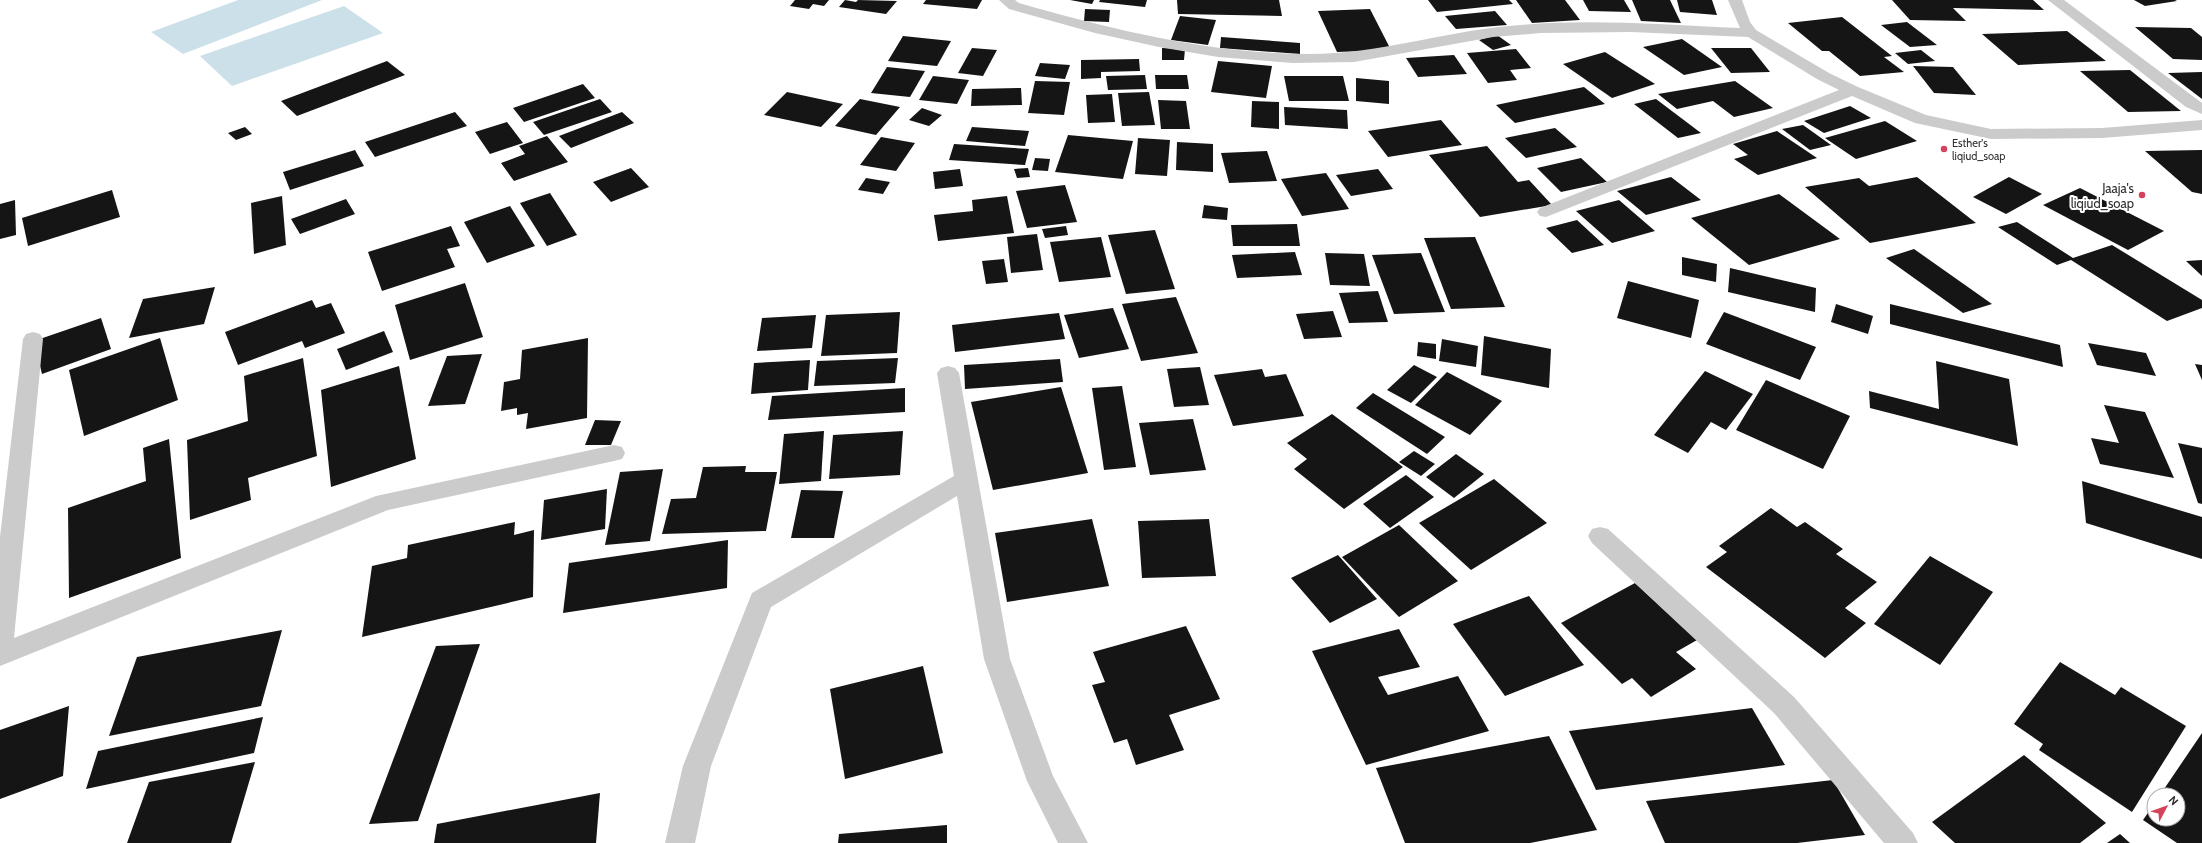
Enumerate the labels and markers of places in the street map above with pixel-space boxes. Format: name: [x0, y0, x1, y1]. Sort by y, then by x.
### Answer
place label: Esther's liqiud_soap: [1952, 136, 2006, 163]
marker: Esther's liqiud_soap: [1939, 144, 1949, 154]
place label: Jaaja's liqiud_soap: [2071, 180, 2135, 211]
marker: Jaaja's liqiud_soap: [2137, 190, 2147, 200]

